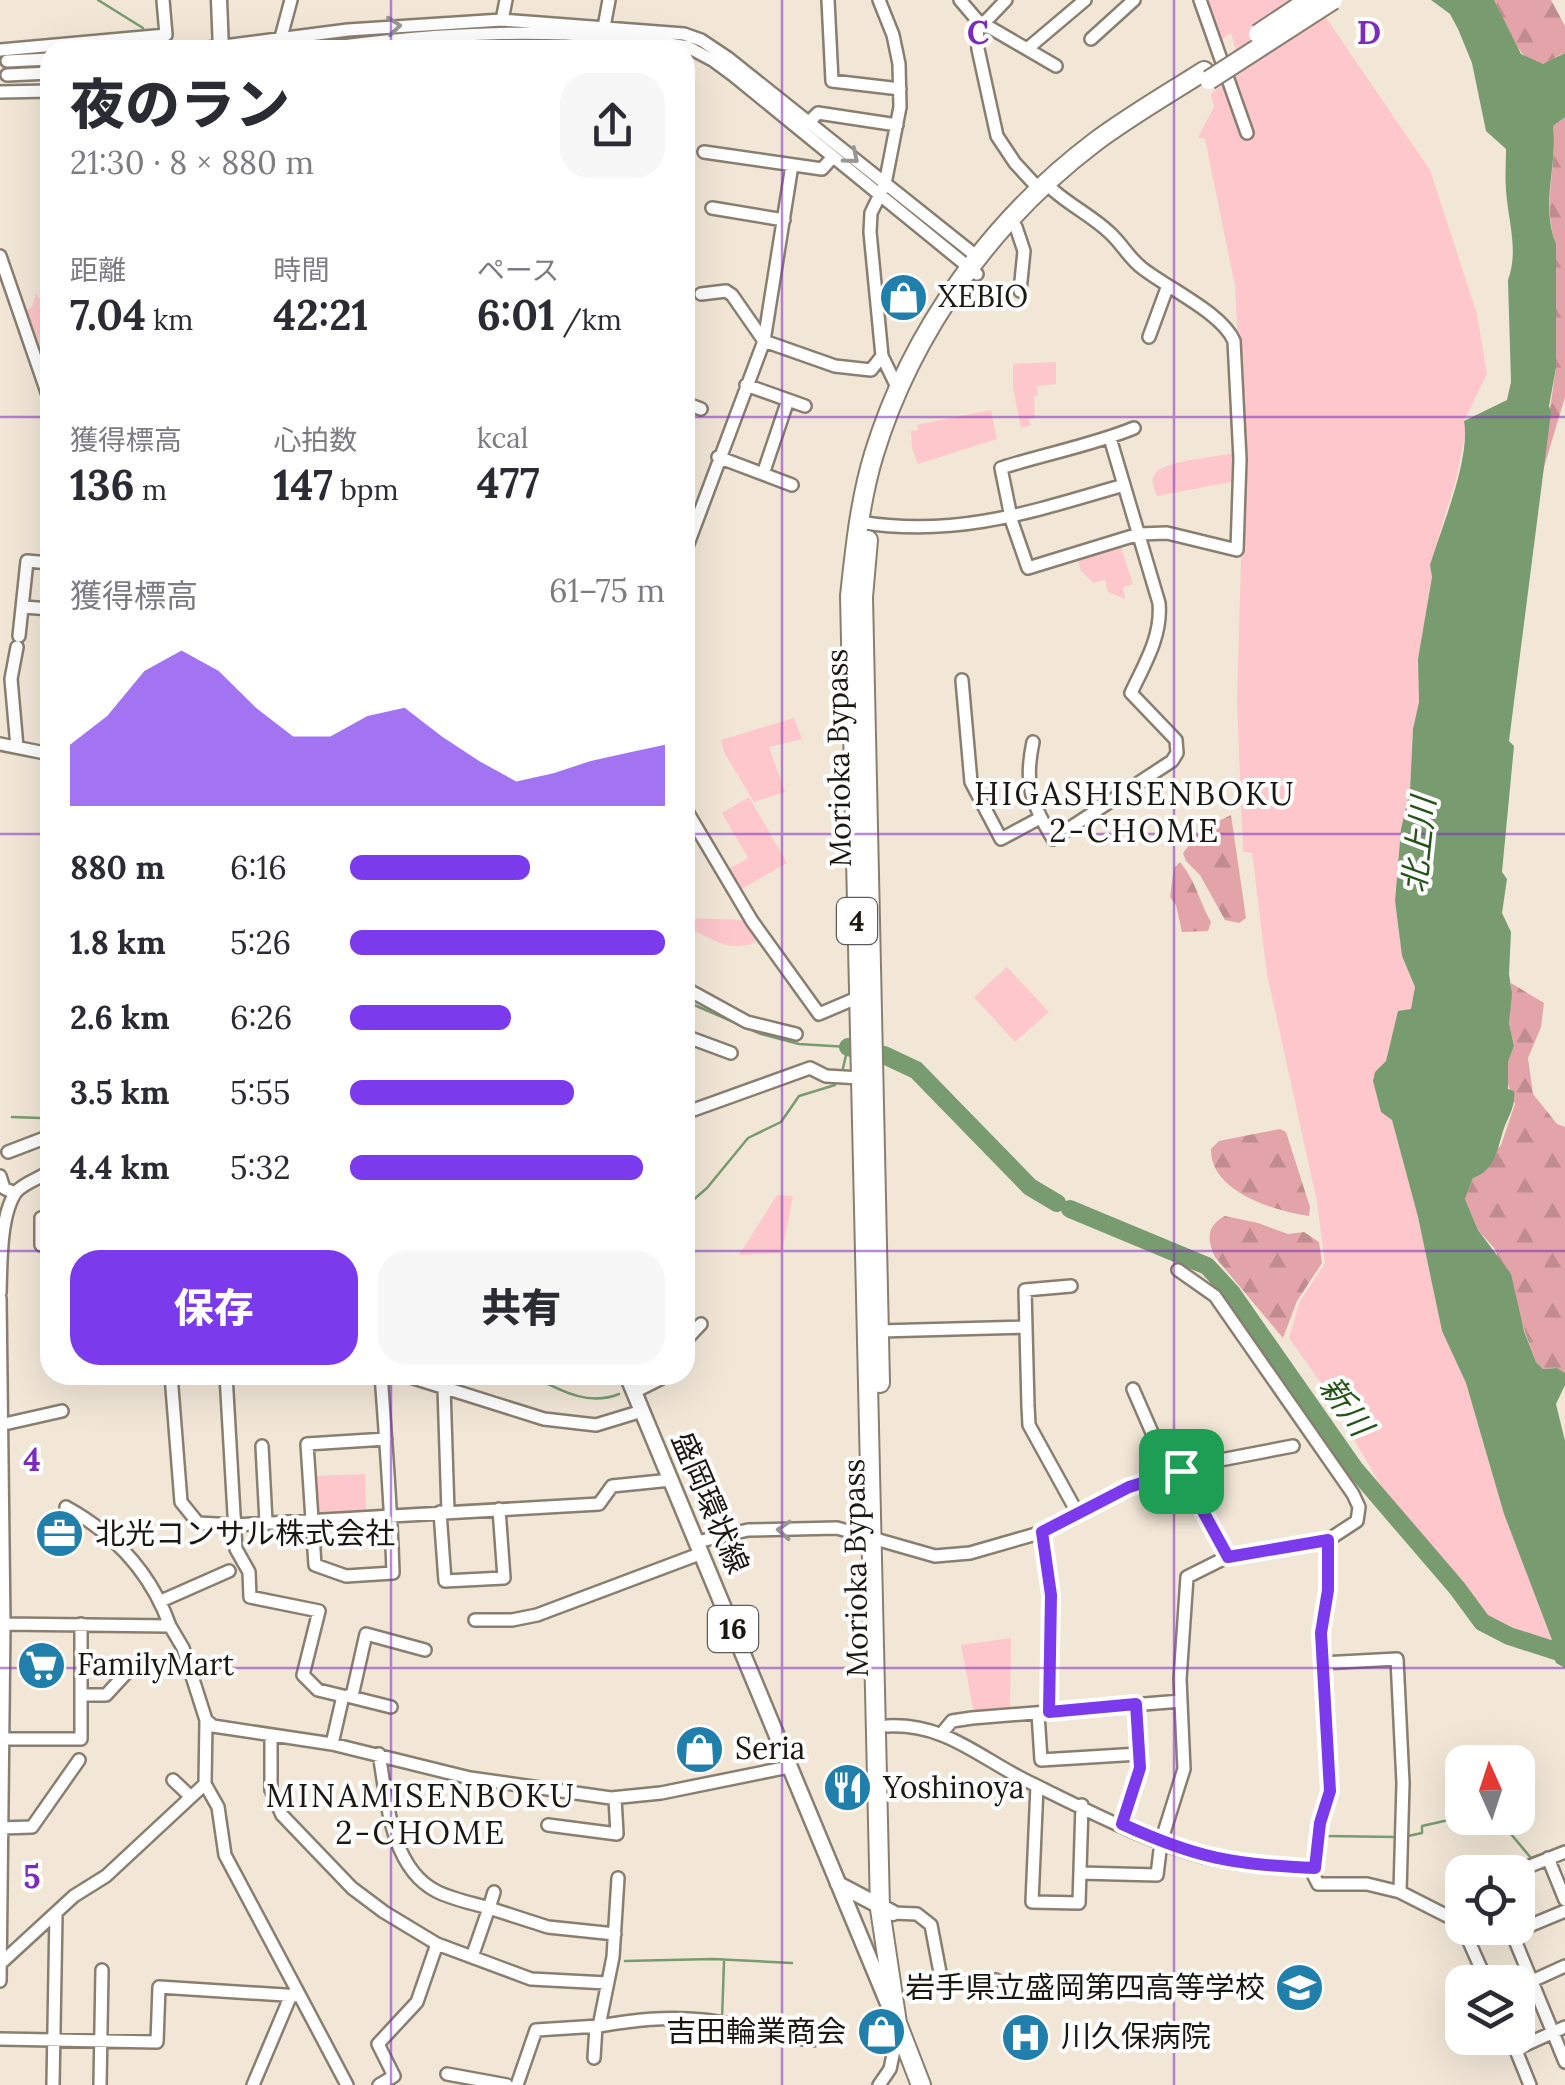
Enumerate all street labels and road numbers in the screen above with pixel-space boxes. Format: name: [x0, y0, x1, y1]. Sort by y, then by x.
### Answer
street label: Morioka Bypass: [817, 648, 860, 868]
road number: 4: [837, 898, 877, 944]
street label: 盛岡環状線: [664, 1426, 758, 1579]
street label: Morioka Bypass: [834, 1458, 877, 1678]
road number: 16: [708, 1606, 758, 1652]

